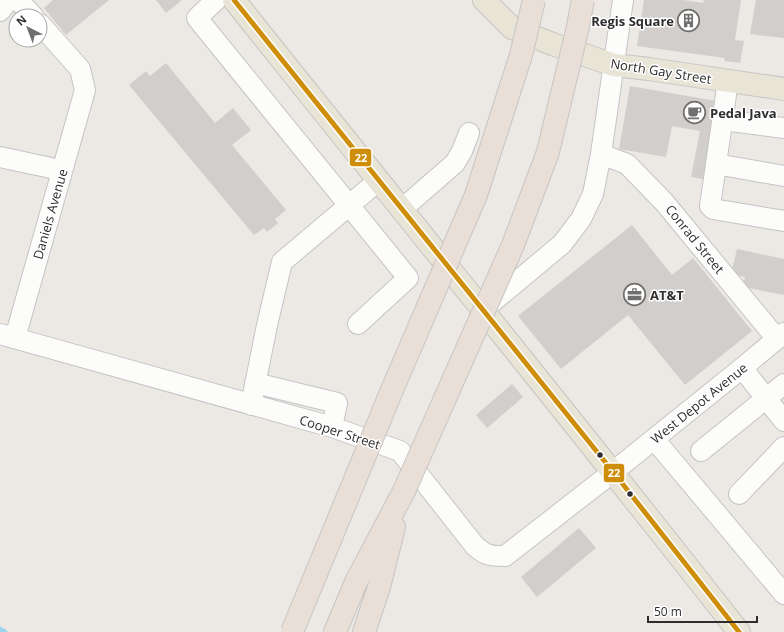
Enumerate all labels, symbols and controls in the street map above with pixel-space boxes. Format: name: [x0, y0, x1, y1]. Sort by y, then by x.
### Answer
north arrow: [8, 8, 48, 48]
building icon: Regis Square: [676, 8, 702, 34]
text: N: [13, 12, 29, 29]
place label: Regis Square: [591, 12, 674, 30]
street label: North Gay Street: [609, 54, 713, 88]
cafe icon: Pedal Java: [681, 100, 707, 126]
place label: Pedal Java: [710, 104, 777, 122]
line badge: 22: [349, 148, 372, 167]
text: 22: [355, 150, 367, 165]
street label: Daniels Avenue: [28, 167, 72, 261]
street label: Conrad Street: [662, 201, 729, 278]
office icon: AT&T: [621, 282, 647, 308]
place label: AT&T: [650, 286, 684, 304]
street label: West Depot Avenue: [647, 358, 751, 448]
street label: Cooper Street: [297, 410, 383, 454]
unlabelled marker: [595, 450, 605, 460]
line badge: 22: [603, 463, 625, 483]
text: 22: [608, 465, 620, 480]
unlabelled marker: [625, 489, 635, 499]
scale bar: [648, 598, 757, 624]
text: 50 m: [654, 603, 682, 620]

